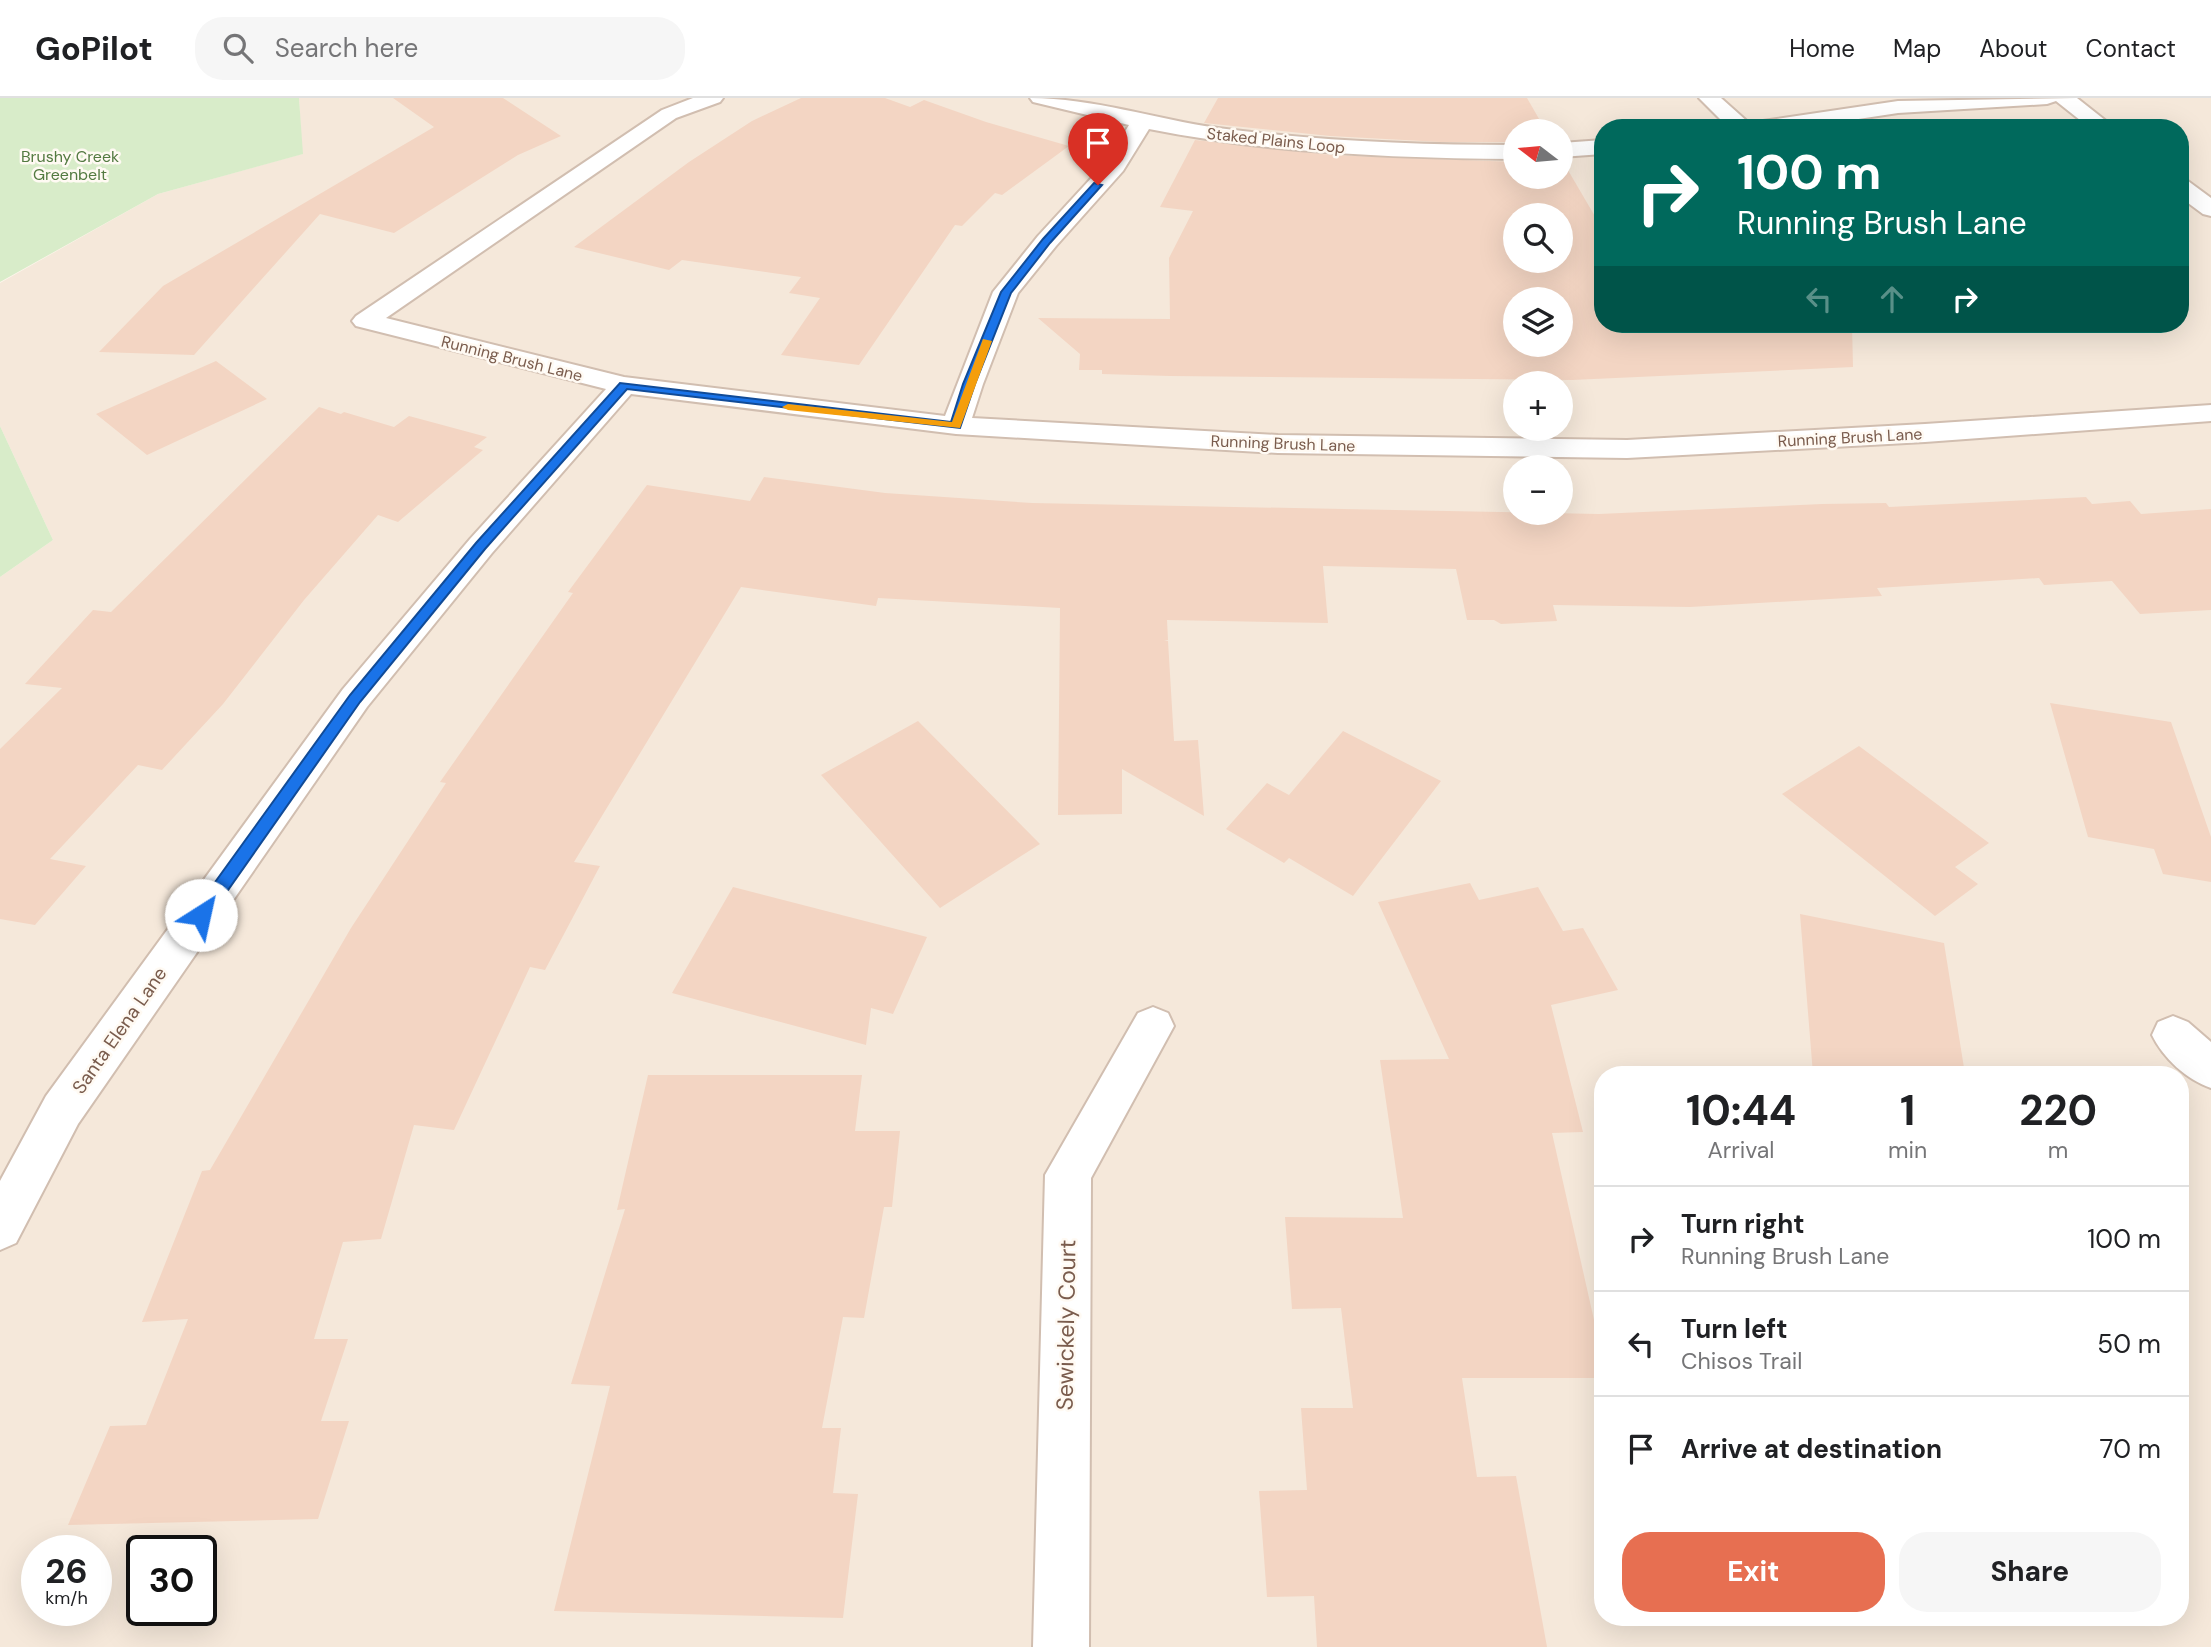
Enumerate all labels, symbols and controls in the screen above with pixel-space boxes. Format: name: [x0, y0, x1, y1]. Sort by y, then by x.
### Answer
search box: [195, 17, 685, 80]
text: GoPilot: [35, 27, 153, 70]
icon: search: [219, 29, 257, 67]
text: Search here: [275, 31, 418, 65]
text: Home: [1789, 33, 1855, 64]
text: Map: [1893, 33, 1941, 64]
text: About: [1979, 33, 2048, 64]
text: Contact: [2086, 33, 2176, 64]
pin: [1068, 113, 1128, 185]
north arrow: [1503, 119, 1573, 189]
map controls: [1503, 119, 1573, 525]
street label: Staked Plains Loop: [1206, 123, 1346, 158]
icon: arrive: [1079, 124, 1117, 162]
text: 100 m: [1737, 140, 1881, 204]
park label: Brushy Creek Greenbelt: [21, 146, 119, 185]
icon: right: [1622, 147, 1713, 238]
text: Running Brush Lane: [1737, 202, 2027, 244]
button: search: [1503, 203, 1573, 273]
icon: left: [1800, 280, 1838, 318]
icon: ahead: [1873, 280, 1911, 318]
icon: right: [1946, 280, 1984, 318]
button: layers: [1503, 287, 1573, 357]
street label: Running Brush Lane: [439, 331, 585, 386]
button: +: [1503, 371, 1573, 441]
street label: Running Brush Lane: [1777, 423, 1923, 452]
street label: Running Brush Lane: [1210, 430, 1356, 457]
button: −: [1503, 455, 1573, 525]
position arrow: [164, 878, 238, 952]
street label: Santa Elena Lane: [66, 962, 172, 1099]
text: 10:44: [1686, 1083, 1796, 1138]
text: 1: [1900, 1083, 1915, 1138]
text: 220: [2019, 1083, 2097, 1138]
text: Arrival: [1708, 1135, 1775, 1165]
text: min: [1888, 1135, 1927, 1165]
text: m: [2048, 1135, 2068, 1165]
text: Turn right: [1681, 1207, 1805, 1241]
icon: right: [1622, 1220, 1660, 1258]
text: 100 m: [2087, 1222, 2161, 1256]
street label: Sewickely Court: [1050, 1239, 1082, 1411]
text: Running Brush Lane: [1681, 1241, 1889, 1271]
text: Turn left: [1681, 1312, 1788, 1346]
icon: left: [1622, 1325, 1660, 1363]
text: 50 m: [2097, 1327, 2161, 1361]
text: Chisos Trail: [1681, 1346, 1802, 1376]
icon: arrive: [1622, 1430, 1660, 1468]
text: Arrive at destination: [1681, 1432, 1942, 1466]
text: 70 m: [2100, 1432, 2161, 1466]
button: Exit: [1622, 1532, 1885, 1612]
button: Share: [1899, 1532, 2161, 1612]
speed limit sign: 30: [126, 1535, 217, 1626]
text: 26: [45, 1548, 88, 1594]
text: km/h: [45, 1586, 88, 1610]

